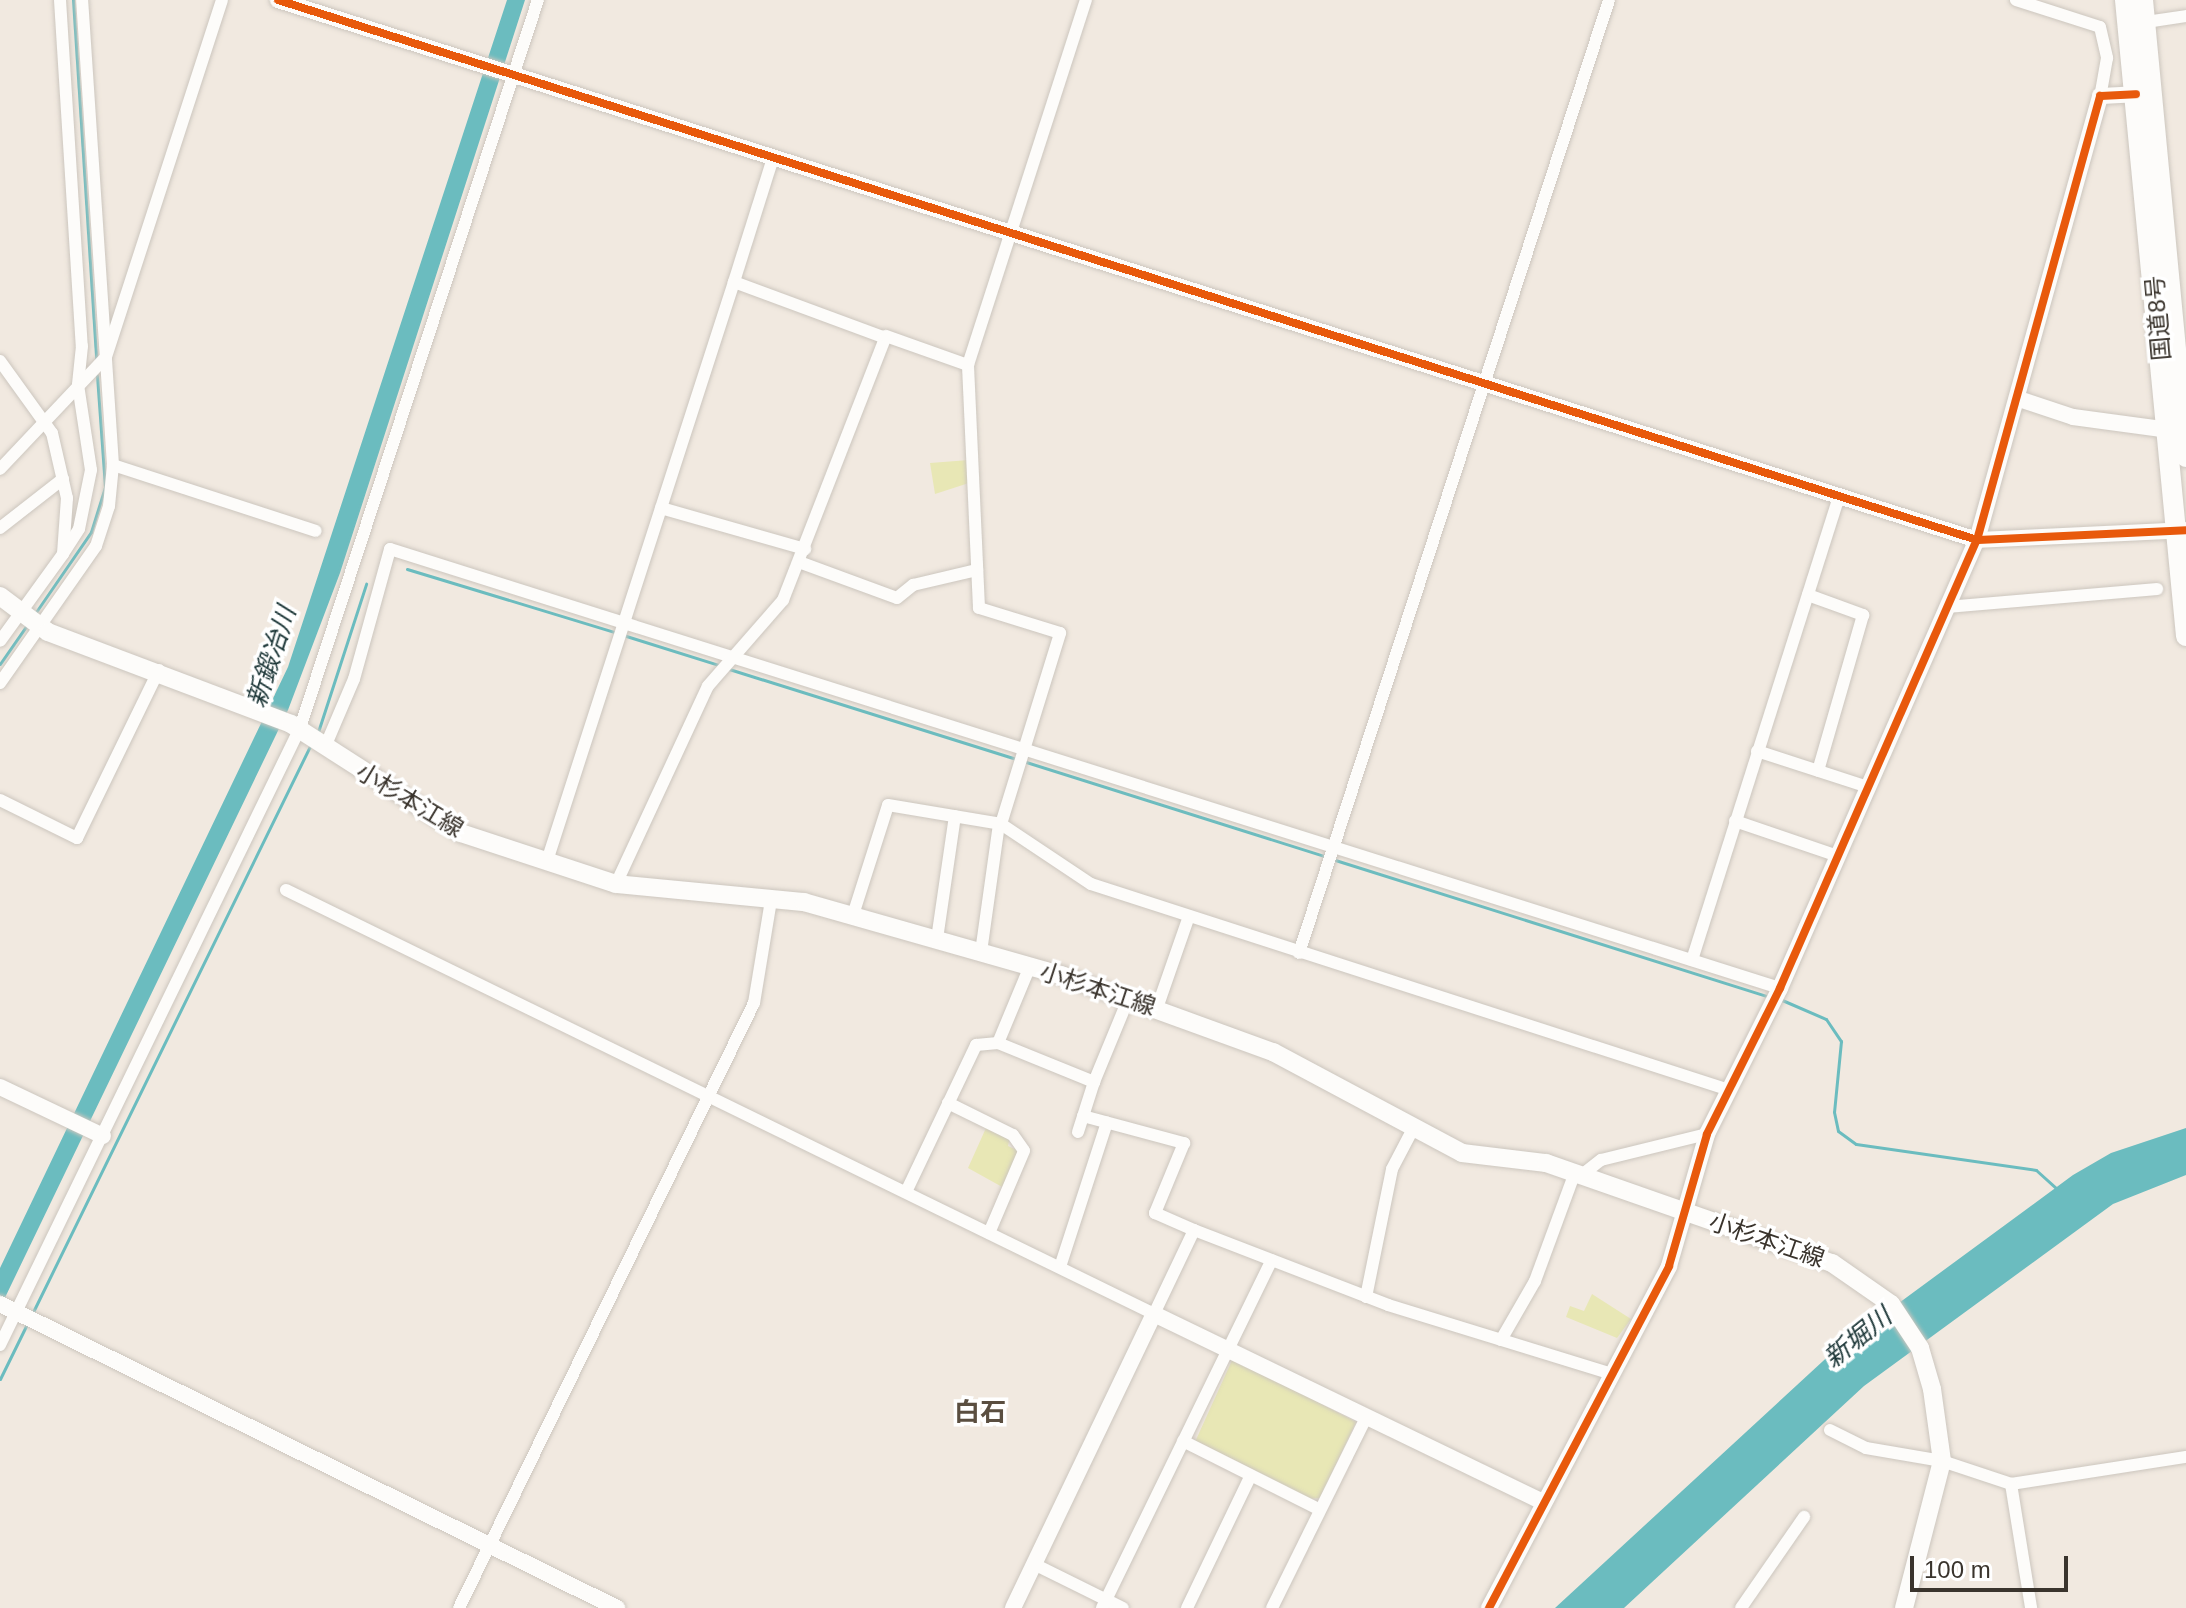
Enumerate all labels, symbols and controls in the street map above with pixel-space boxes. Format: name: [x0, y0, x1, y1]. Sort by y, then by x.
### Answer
street label: 国道8号: [2140, 274, 2176, 362]
water label: 新鍛冶川: [241, 603, 303, 711]
street label: 小杉本江線: [351, 757, 469, 843]
street label: 小杉本江線: [1036, 957, 1160, 1021]
street label: 小杉本江線: [1706, 1207, 1828, 1273]
water label: 新堀川: [1818, 1301, 1898, 1375]
district label: 白石: [954, 1397, 1006, 1429]
scale bar: [1914, 1540, 2072, 1590]
text: 100 m: [1924, 1556, 1991, 1583]

